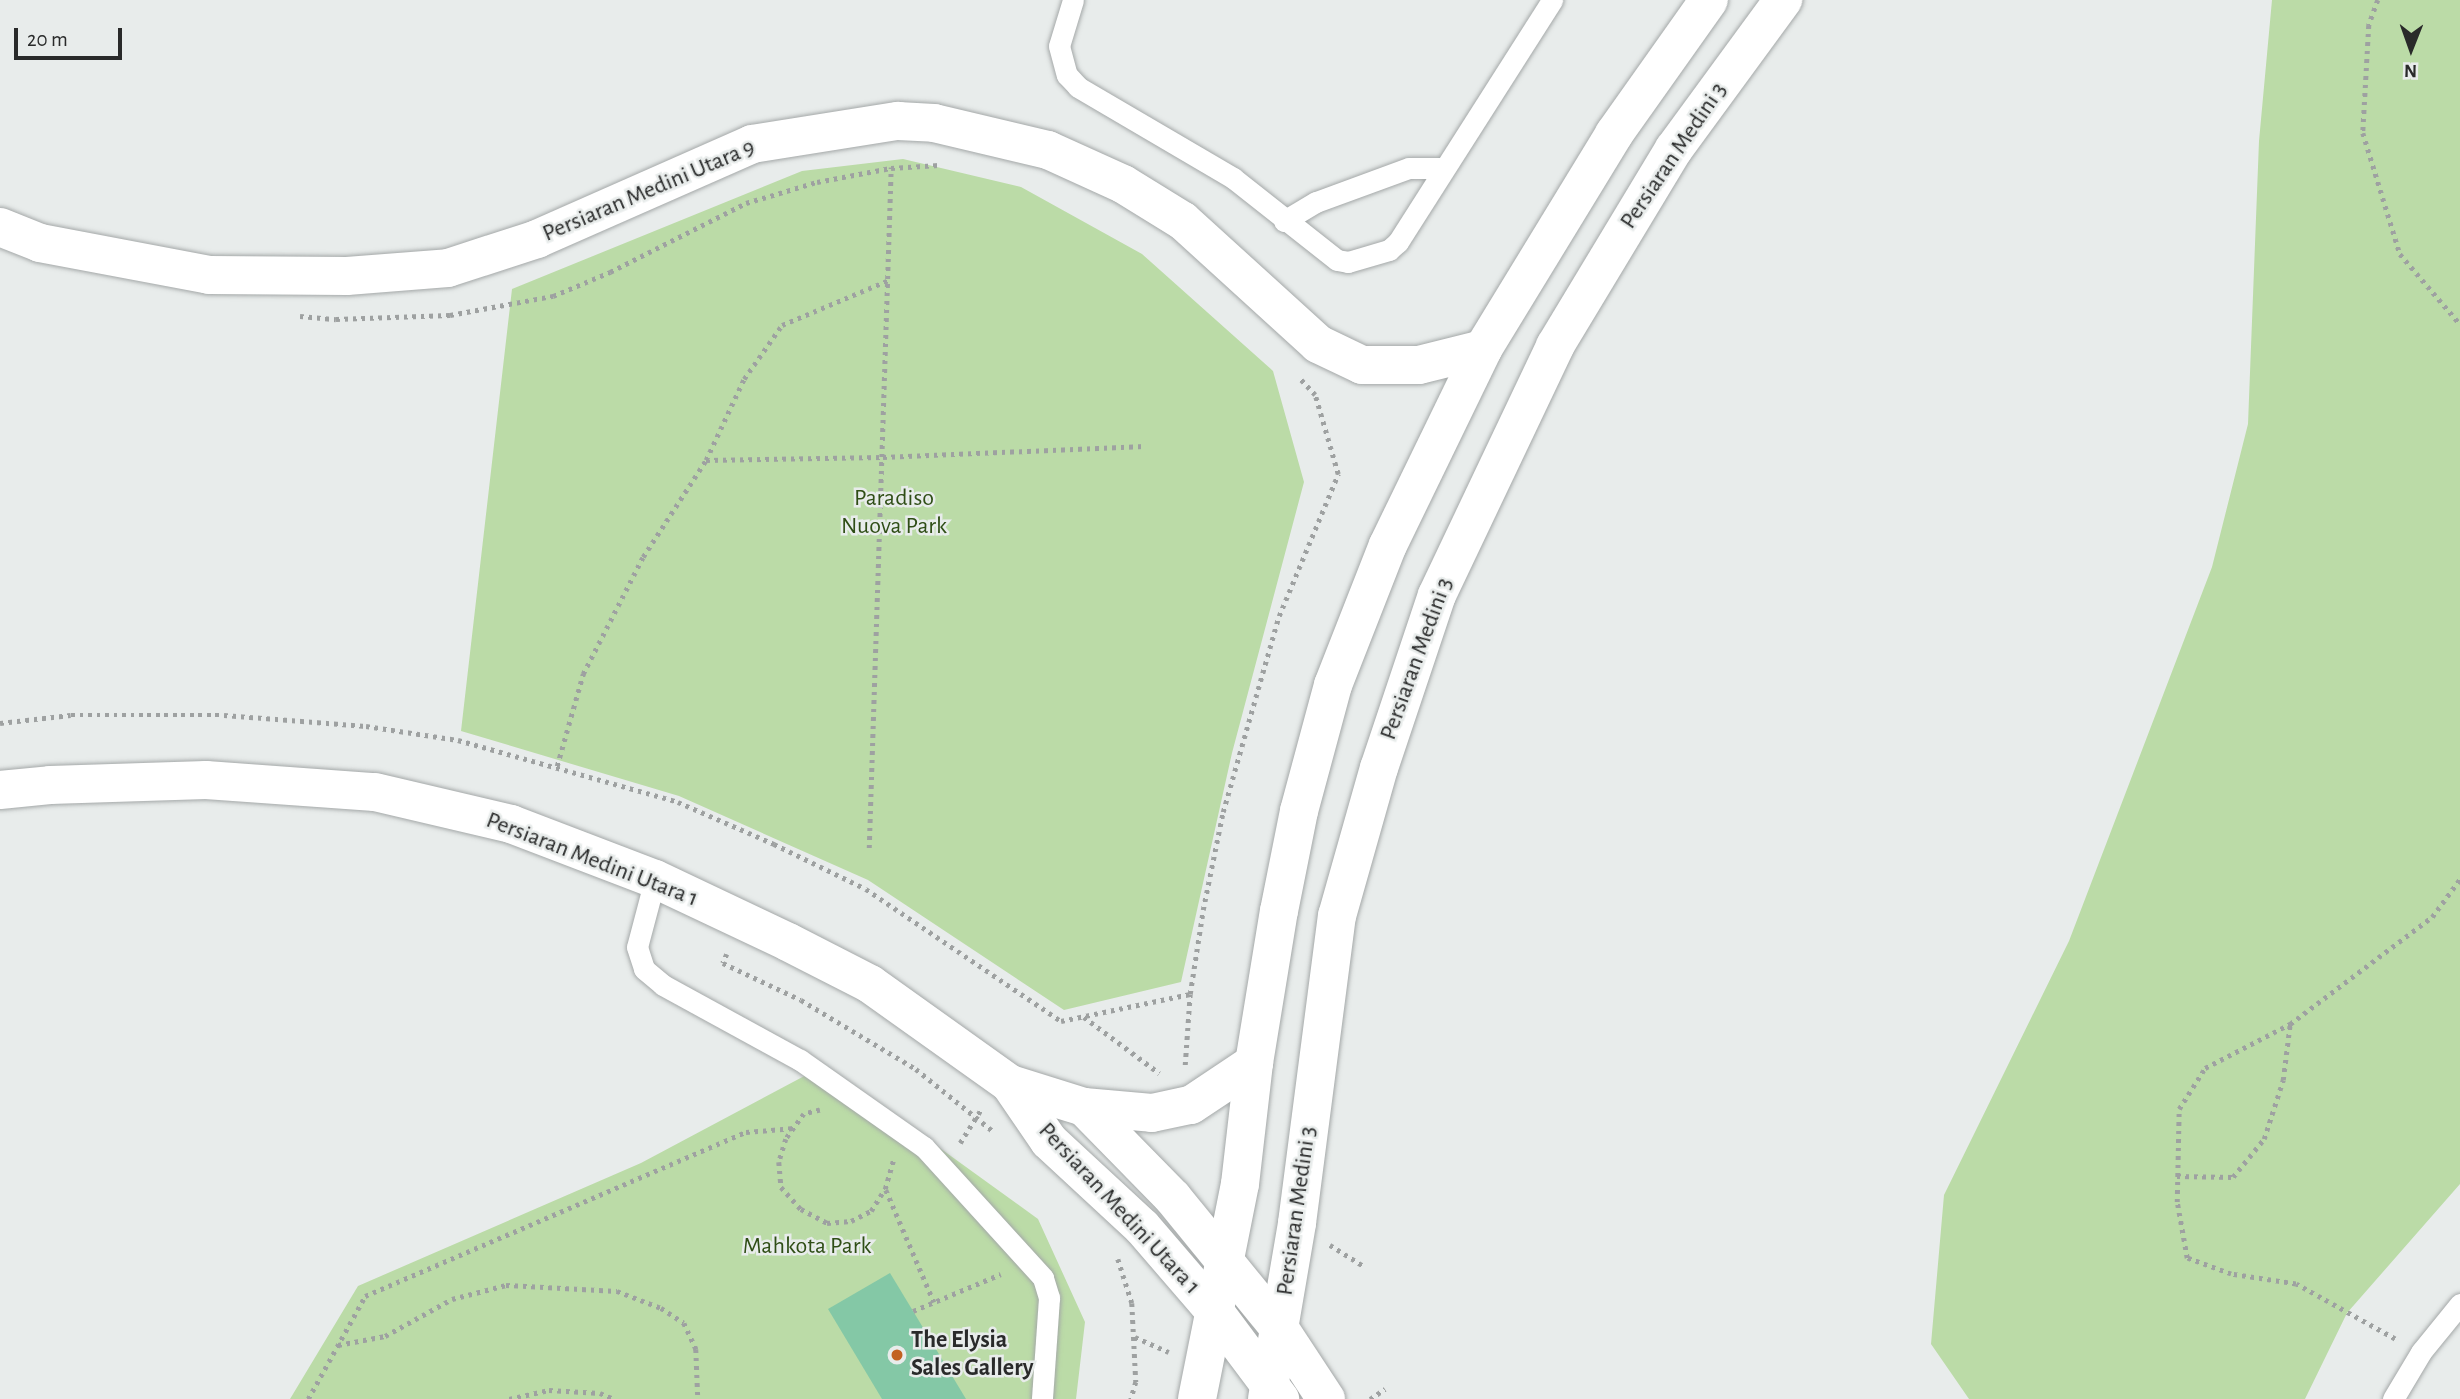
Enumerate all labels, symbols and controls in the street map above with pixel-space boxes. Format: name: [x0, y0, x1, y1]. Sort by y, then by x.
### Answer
scale bar: [18, 14, 126, 58]
north arrow: [2376, 14, 2446, 84]
text: 20 m: [27, 29, 68, 50]
text: N: [2404, 61, 2417, 80]
street label: Persiaran Medini 3: [1614, 77, 1734, 235]
street label: Persiaran Medini Utara 9: [539, 133, 759, 249]
park label: Paradiso Nuova Park: [841, 485, 947, 541]
street label: Persiaran Medini 3: [1374, 574, 1460, 744]
street label: Persiaran Medini Utara 1: [482, 806, 702, 914]
street label: Persiaran Medini Utara 1: [1032, 1117, 1206, 1301]
street label: Persiaran Medini 3: [1271, 1125, 1323, 1297]
park label: Mahkota Park: [743, 1233, 871, 1261]
place label: The Elysia Sales Gallery: [911, 1327, 1033, 1383]
marker: The Elysia Sales Gallery: [889, 1347, 905, 1363]

